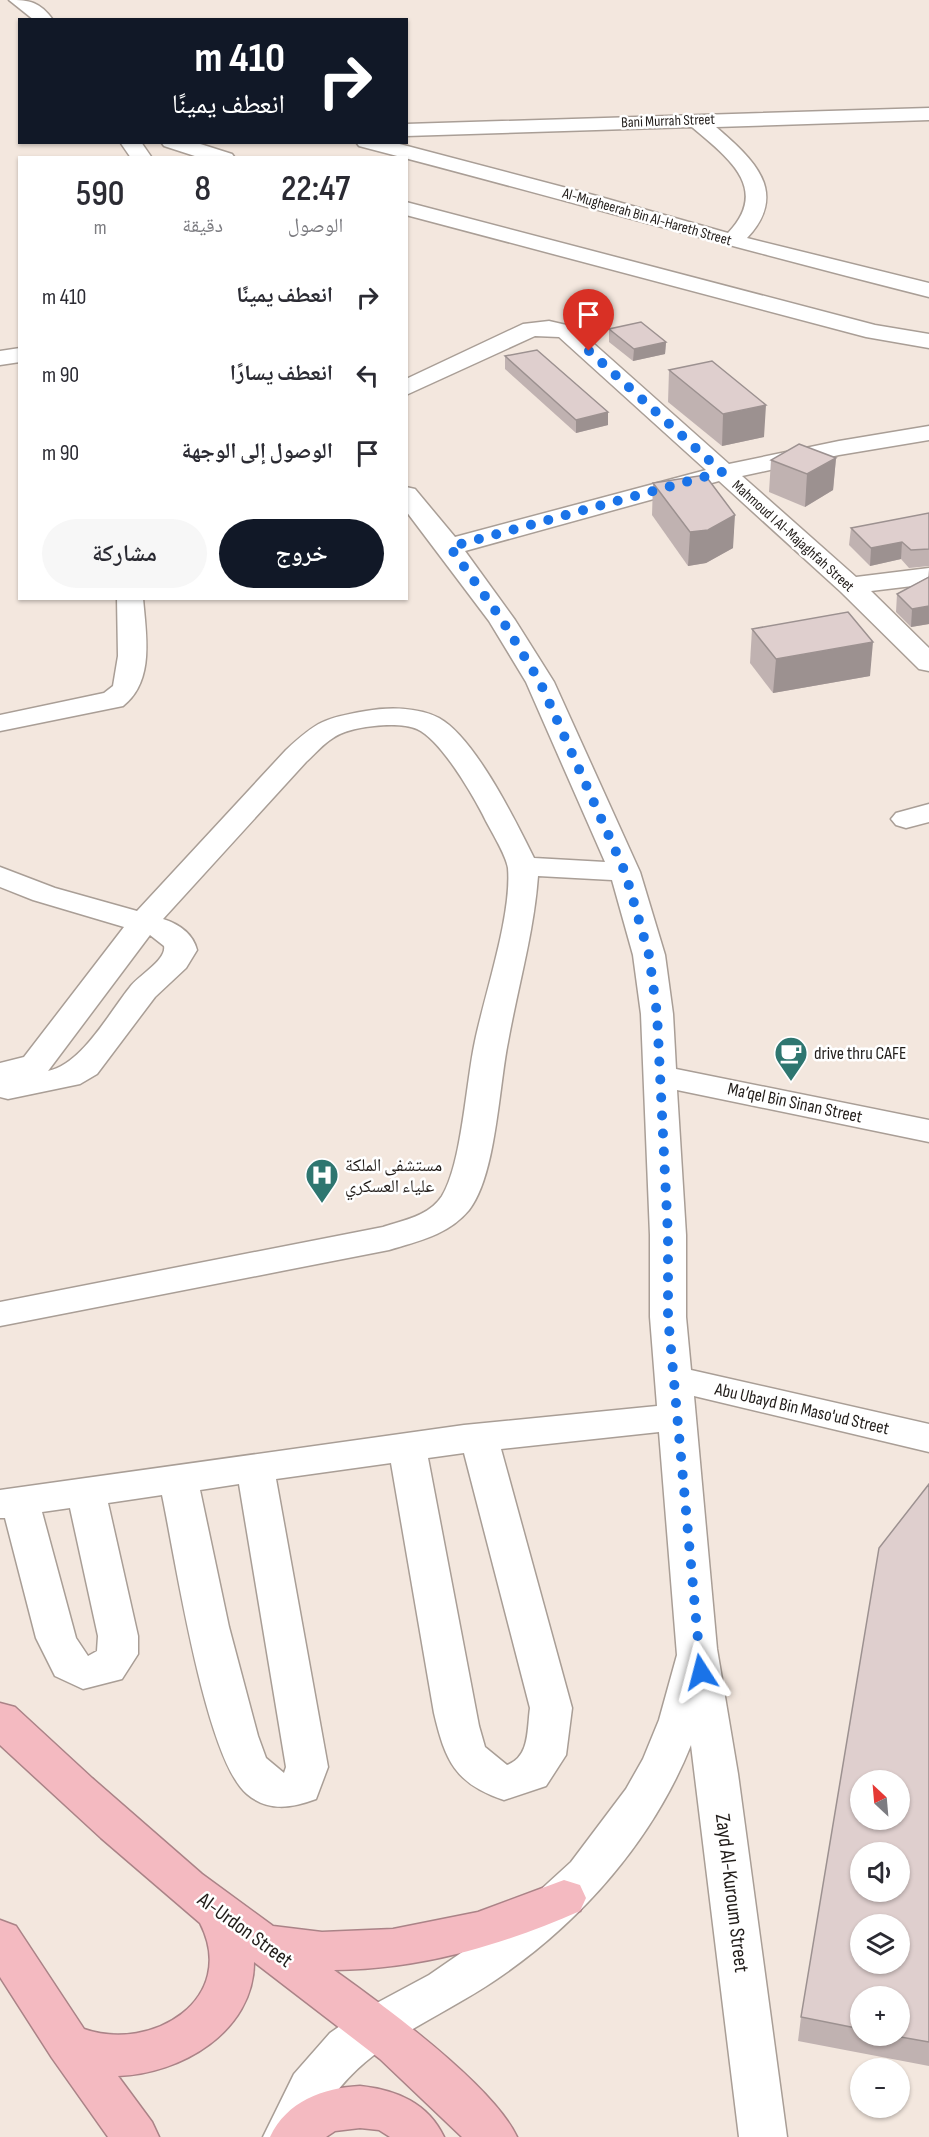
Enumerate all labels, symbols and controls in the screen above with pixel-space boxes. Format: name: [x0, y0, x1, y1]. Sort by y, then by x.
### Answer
text: 410 m: [195, 33, 285, 84]
icon: right: [306, 42, 384, 120]
text: انعطف يمينًا: [172, 89, 285, 121]
street label: Bani Murrah Street: [621, 110, 716, 132]
text: 8: [194, 168, 211, 211]
text: 22:47: [281, 168, 350, 211]
text: 590: [76, 173, 124, 216]
street label: Al-Mugheerah Bin Al-Hareth Street: [559, 183, 734, 250]
text: دقيقة: [182, 214, 223, 238]
text: الوصول: [288, 214, 343, 238]
text: m: [94, 216, 107, 240]
icon: right: [351, 281, 384, 314]
text: انعطف يمينًا: [236, 282, 333, 309]
text: 410 m: [42, 284, 86, 311]
pin: [563, 289, 614, 351]
icon: arrive: [572, 298, 605, 331]
icon: left: [351, 359, 384, 392]
text: انعطف يسارًا: [230, 360, 333, 387]
text: 90 m: [42, 362, 79, 389]
icon: arrive: [351, 437, 384, 470]
text: الوصول إلى الوجهة: [181, 438, 333, 465]
text: 90 m: [42, 440, 79, 467]
street label: Mahmoud I Al-Majaghfah Street: [728, 476, 858, 596]
button: مشاركة: [42, 519, 207, 588]
button: خروج: [219, 519, 384, 588]
cafe icon: drive thru CAFE: [773, 1035, 809, 1082]
place label: drive thru CAFE: [814, 1043, 907, 1064]
street label: Ma’qel Bin Sinan Street: [726, 1078, 865, 1128]
place label: مستشفى الملكة علياء العسكري: [345, 1155, 442, 1200]
hospital icon: مستشفى الملكة علياء العسكري: [304, 1157, 340, 1204]
street label: Abu Ubayd Bin Maso'ud Street: [712, 1378, 892, 1439]
position arrow: [669, 1640, 733, 1704]
north arrow: [850, 1770, 910, 1830]
map controls: [850, 1770, 910, 2118]
street label: Zayd Al-Kuroum Street: [710, 1812, 754, 1974]
button: sound: [850, 1842, 910, 1902]
street label: Al-Urdon Street: [192, 1887, 297, 1973]
button: layers: [850, 1914, 910, 1974]
button: +: [850, 1986, 910, 2046]
button: −: [850, 2058, 910, 2118]

